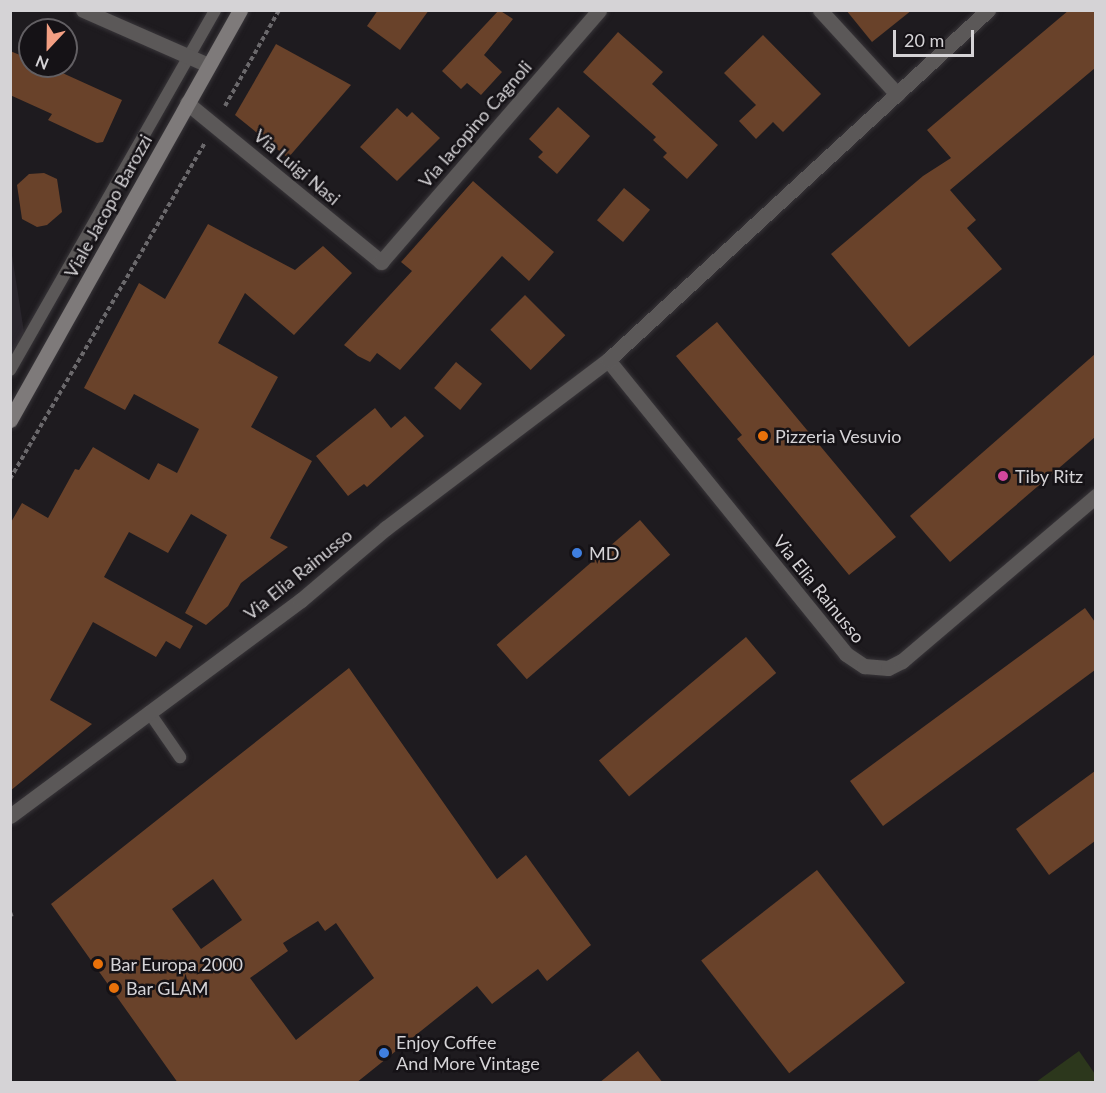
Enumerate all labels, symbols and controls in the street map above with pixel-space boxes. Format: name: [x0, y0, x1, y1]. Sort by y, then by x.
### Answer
north arrow: [18, 18, 78, 78]
scale bar: [896, 18, 977, 56]
text: 20 m: [904, 29, 944, 51]
text: N: [33, 52, 51, 74]
street label: Via Iacopino Cagnoli: [414, 56, 536, 192]
street label: Via Luigi Nasi: [249, 125, 345, 209]
street label: Viale Jacopo Barozzi: [60, 130, 156, 282]
place label: Pizzeria Vesuvio: [775, 425, 902, 447]
marker: Pizzeria Vesuvio: [756, 429, 770, 443]
place label: Tiby Ritz: [1015, 465, 1084, 487]
marker: Tiby Ritz: [996, 469, 1010, 483]
street label: Via Elia Rainusso: [240, 524, 356, 624]
street label: Via Elia Rainusso: [769, 531, 869, 647]
place label: MD: [589, 542, 619, 564]
marker: MD: [570, 546, 584, 560]
place label: Bar Europa 2000: [110, 953, 243, 975]
marker: Bar Europa 2000: [91, 957, 105, 971]
place label: Bar GLAM: [126, 977, 209, 999]
marker: Bar GLAM: [107, 981, 121, 995]
place label: Enjoy Coffee And More Vintage: [396, 1032, 540, 1074]
marker: Enjoy Coffee And More Vintage: [377, 1046, 391, 1060]

